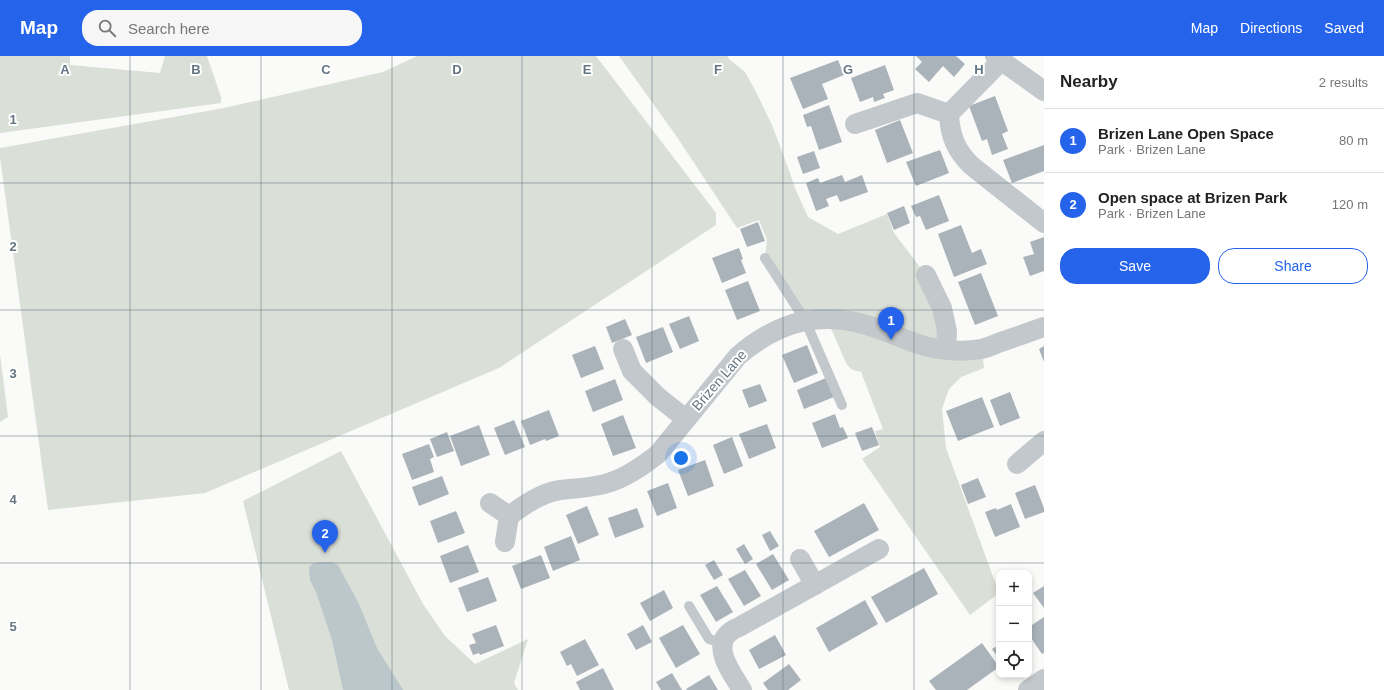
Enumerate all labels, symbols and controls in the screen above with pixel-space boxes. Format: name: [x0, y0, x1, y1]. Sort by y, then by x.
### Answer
search box: [82, 10, 362, 46]
text: Map: [20, 17, 58, 38]
icon: search: [96, 17, 118, 39]
text: Search here: [128, 20, 210, 37]
text: Map: [1191, 20, 1218, 36]
text: Directions: [1240, 20, 1302, 36]
text: Saved: [1324, 20, 1364, 36]
text: A: [60, 62, 70, 77]
text: B: [191, 62, 201, 77]
text: C: [321, 62, 331, 77]
text: D: [452, 62, 462, 77]
text: E: [583, 62, 592, 77]
text: F: [714, 62, 722, 77]
text: G: [843, 62, 853, 77]
text: H: [974, 62, 984, 77]
text: Nearby: [1060, 72, 1118, 91]
text: 2 results: [1319, 75, 1368, 90]
text: 1: [9, 112, 17, 127]
text: Brizen Lane Open Space: [1098, 125, 1274, 142]
text: 1: [1069, 133, 1077, 148]
text: 80 m: [1339, 133, 1368, 148]
text: Park · Brizen Lane: [1098, 142, 1206, 157]
text: Open space at Brizen Park: [1098, 189, 1287, 206]
text: 2: [1069, 197, 1077, 212]
text: 120 m: [1332, 197, 1368, 212]
text: Park · Brizen Lane: [1098, 206, 1206, 221]
text: 2: [9, 239, 17, 254]
button: Save: [1060, 248, 1210, 284]
button: Share: [1218, 248, 1368, 284]
pin: 1: [878, 307, 904, 340]
street label: Brizen Lane: [688, 346, 750, 413]
text: 3: [9, 366, 17, 381]
your location: [671, 448, 691, 468]
text: 4: [9, 492, 17, 507]
pin: 2: [312, 520, 338, 553]
map controls: [996, 570, 1032, 678]
button: +: [996, 570, 1032, 606]
button: −: [996, 606, 1032, 642]
text: 5: [9, 619, 17, 634]
button: locate: [996, 642, 1032, 678]

